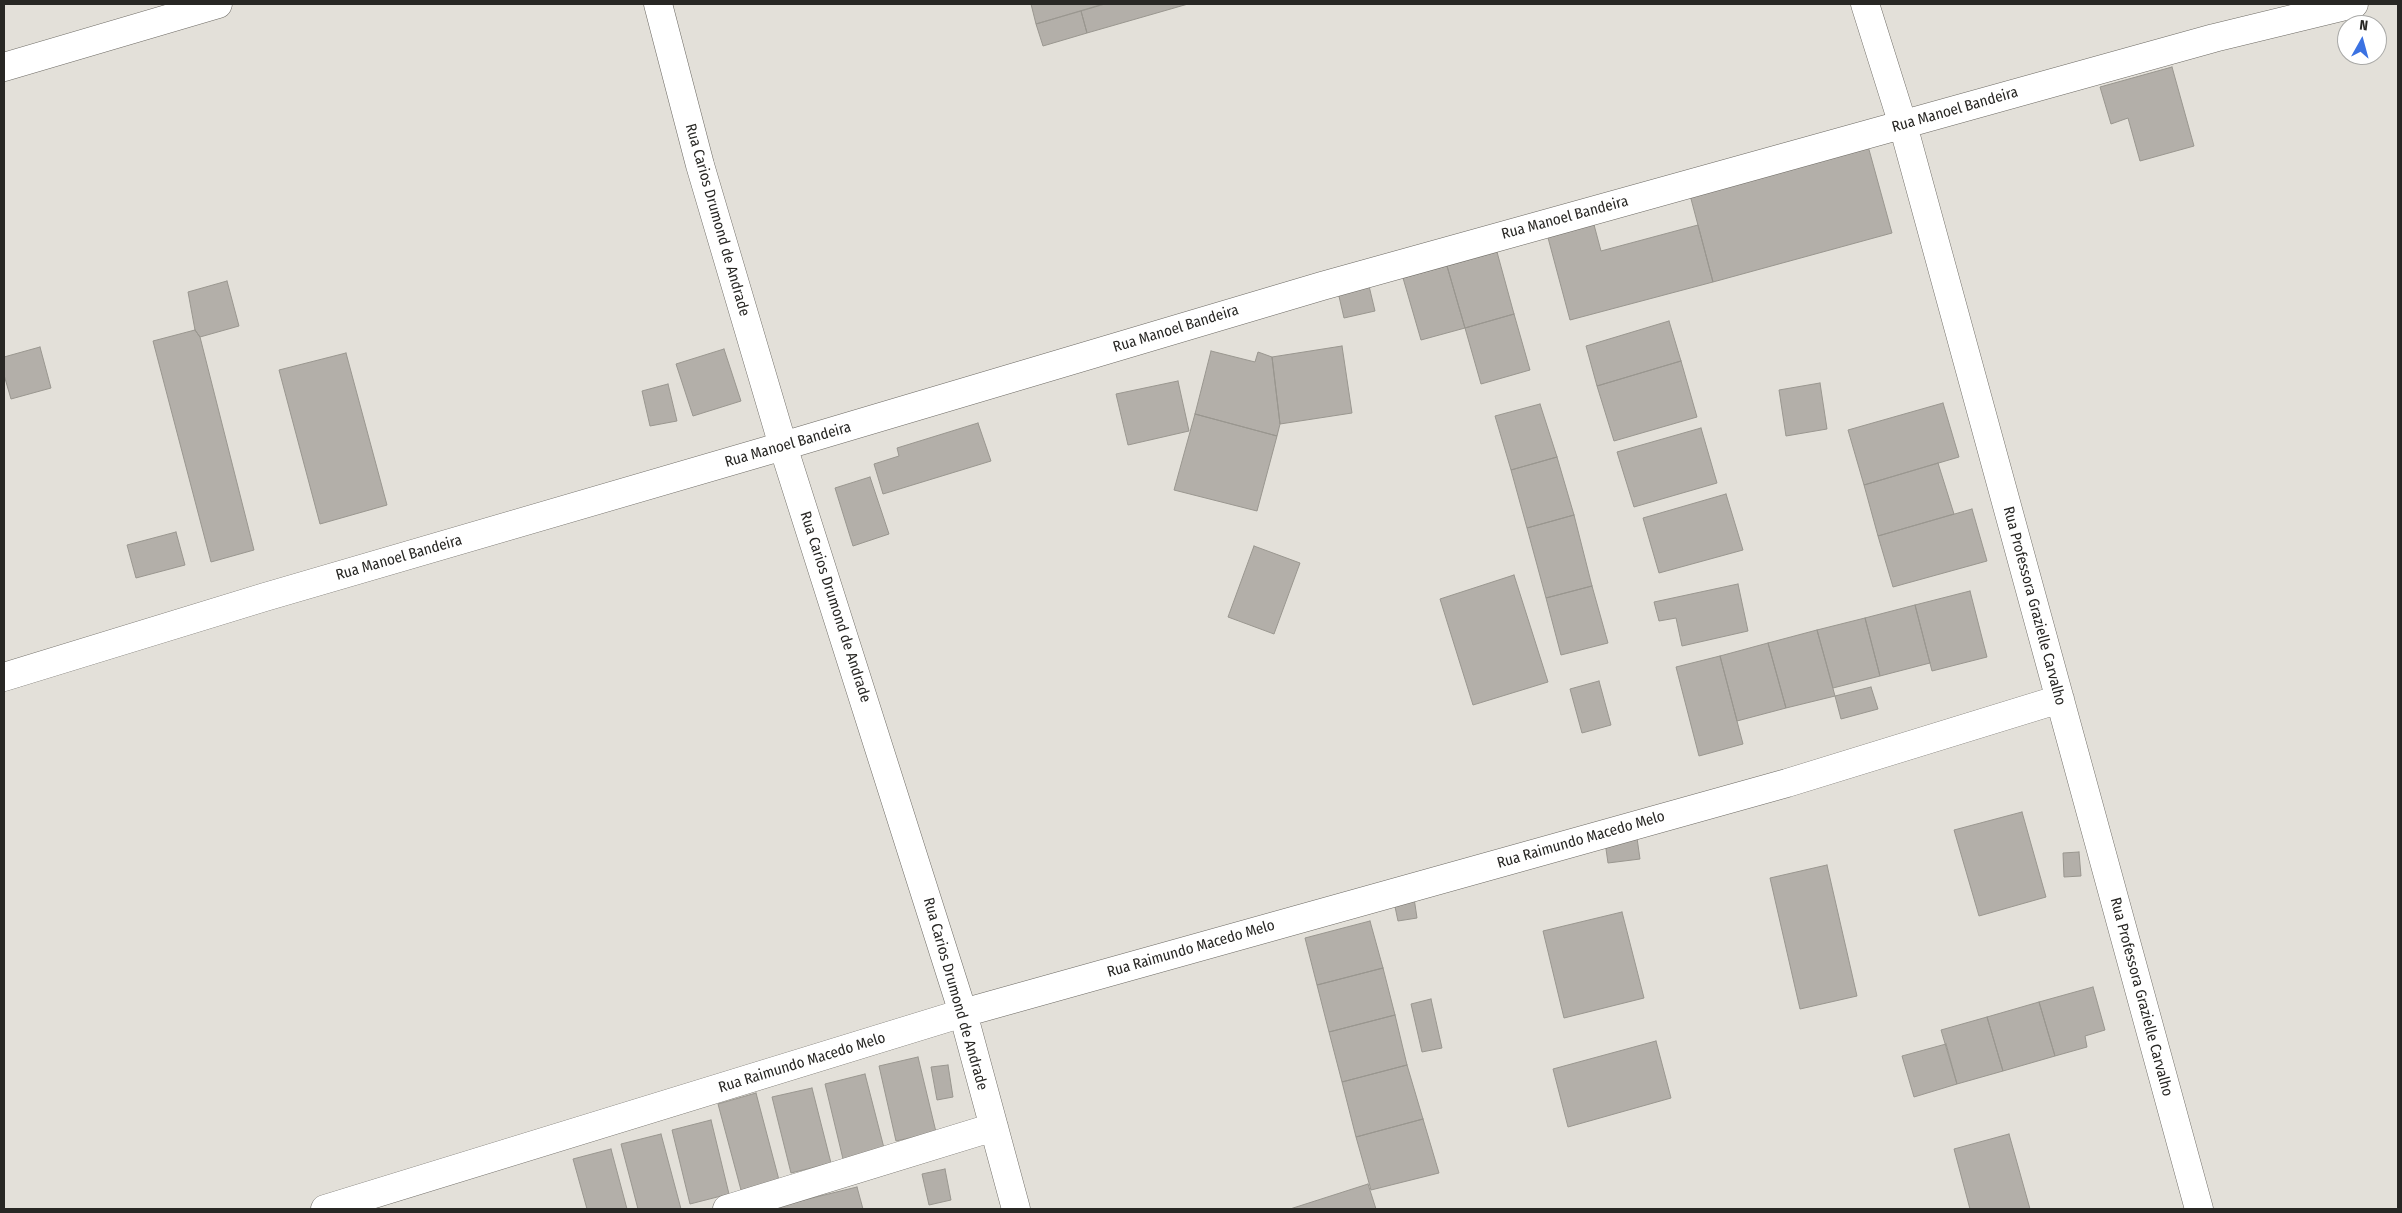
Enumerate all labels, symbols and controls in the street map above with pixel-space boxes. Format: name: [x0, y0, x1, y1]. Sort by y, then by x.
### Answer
north arrow: [2337, 15, 2387, 65]
text: N: [2359, 17, 2369, 35]
street label: Rua Manoel Bandeira: [1890, 83, 2020, 137]
street label: Rua Carios Drumond de Andrade: [681, 122, 753, 318]
street label: Rua Manoel Bandeira: [1500, 192, 1630, 244]
street label: Rua Manoel Bandeira: [1111, 301, 1241, 357]
street label: Rua Manoel Bandeira: [723, 418, 853, 472]
street label: Rua Professora Grazielle Carvalho: [1999, 505, 2069, 707]
street label: Rua Carios Drumond de Andrade: [796, 509, 874, 705]
street label: Rua Manoel Bandeira: [334, 531, 464, 585]
street label: Rua Raimundo Macedo Melo: [1495, 807, 1667, 873]
street label: Rua Carios Drumond de Andrade: [919, 896, 991, 1092]
street label: Rua Professora Grazielle Carvalho: [2106, 896, 2176, 1098]
street label: Rua Raimundo Macedo Melo: [1105, 916, 1277, 982]
street label: Rua Raimundo Macedo Melo: [716, 1029, 888, 1097]

